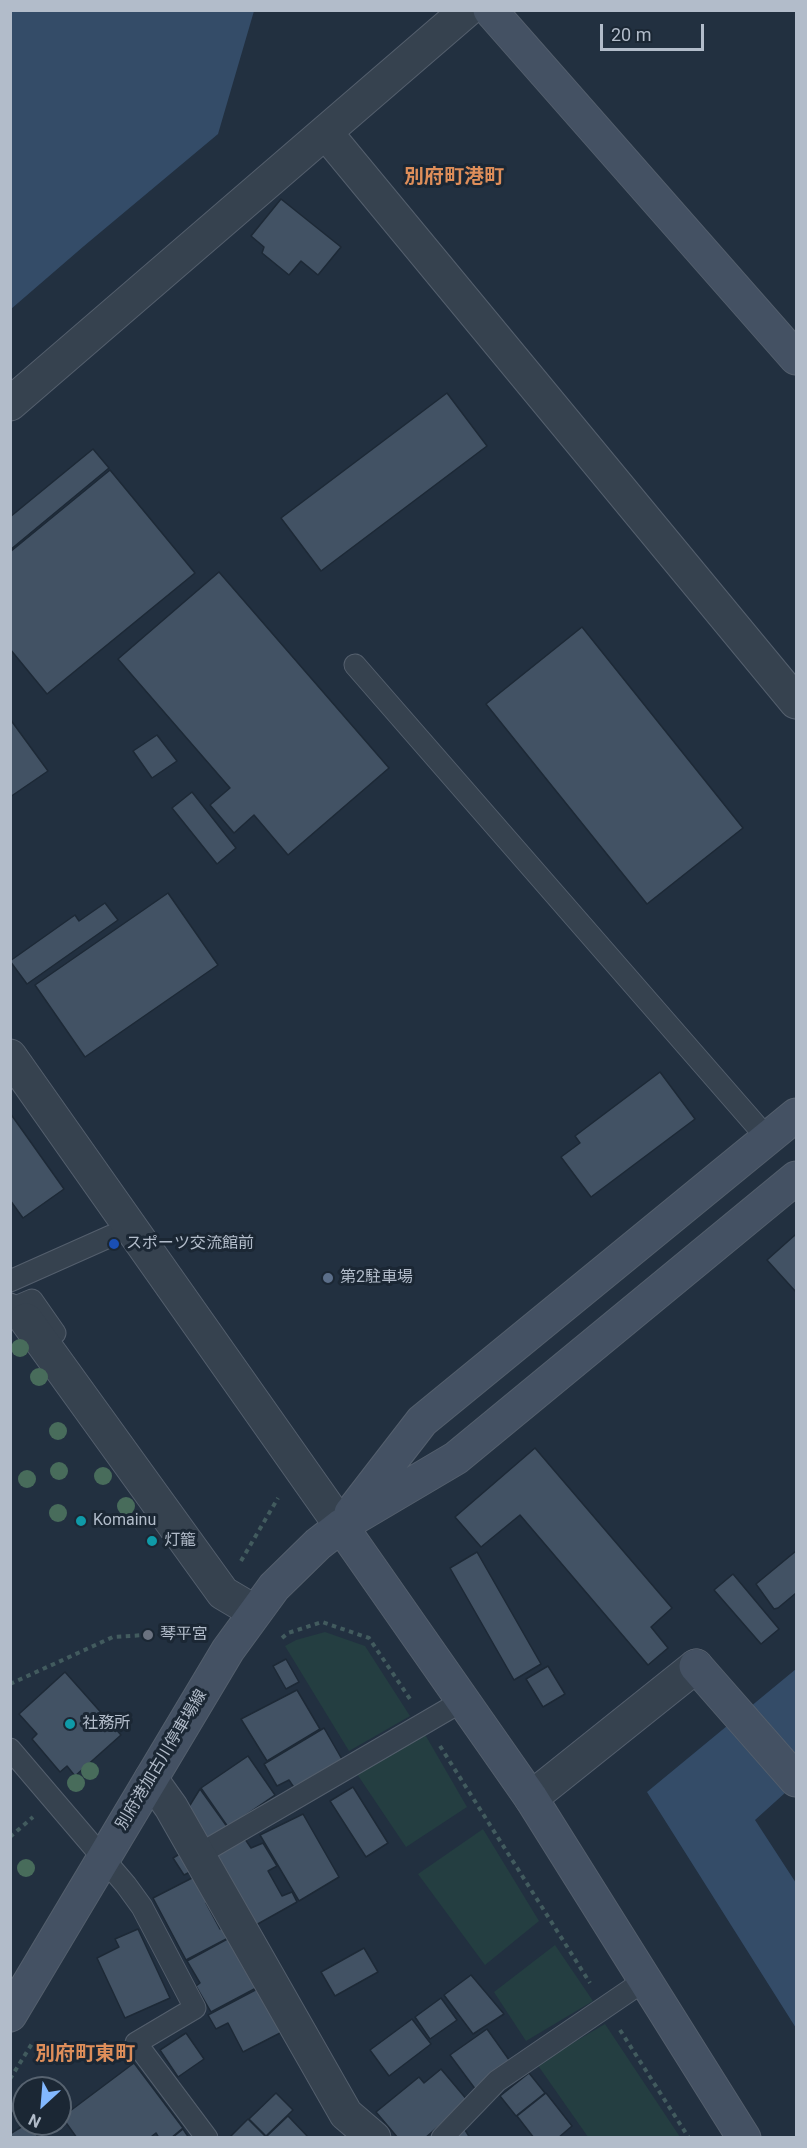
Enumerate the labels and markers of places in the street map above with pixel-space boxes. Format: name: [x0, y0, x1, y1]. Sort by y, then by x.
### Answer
place label: スポーツ交流館前: [126, 1234, 254, 1254]
marker: スポーツ交流館前: [107, 1237, 121, 1251]
place label: 第2駐車場: [340, 1268, 413, 1288]
marker: 第2駐車場: [321, 1271, 335, 1285]
place label: Komainu: [93, 1511, 156, 1531]
marker: Komainu: [74, 1514, 88, 1528]
place label: 灯籠: [164, 1531, 196, 1551]
marker: 灯籠: [145, 1534, 159, 1548]
place label: 琴平宮: [160, 1625, 208, 1645]
marker: 琴平宮: [141, 1628, 155, 1642]
place label: 社務所: [82, 1714, 130, 1734]
marker: 社務所: [63, 1717, 77, 1731]

